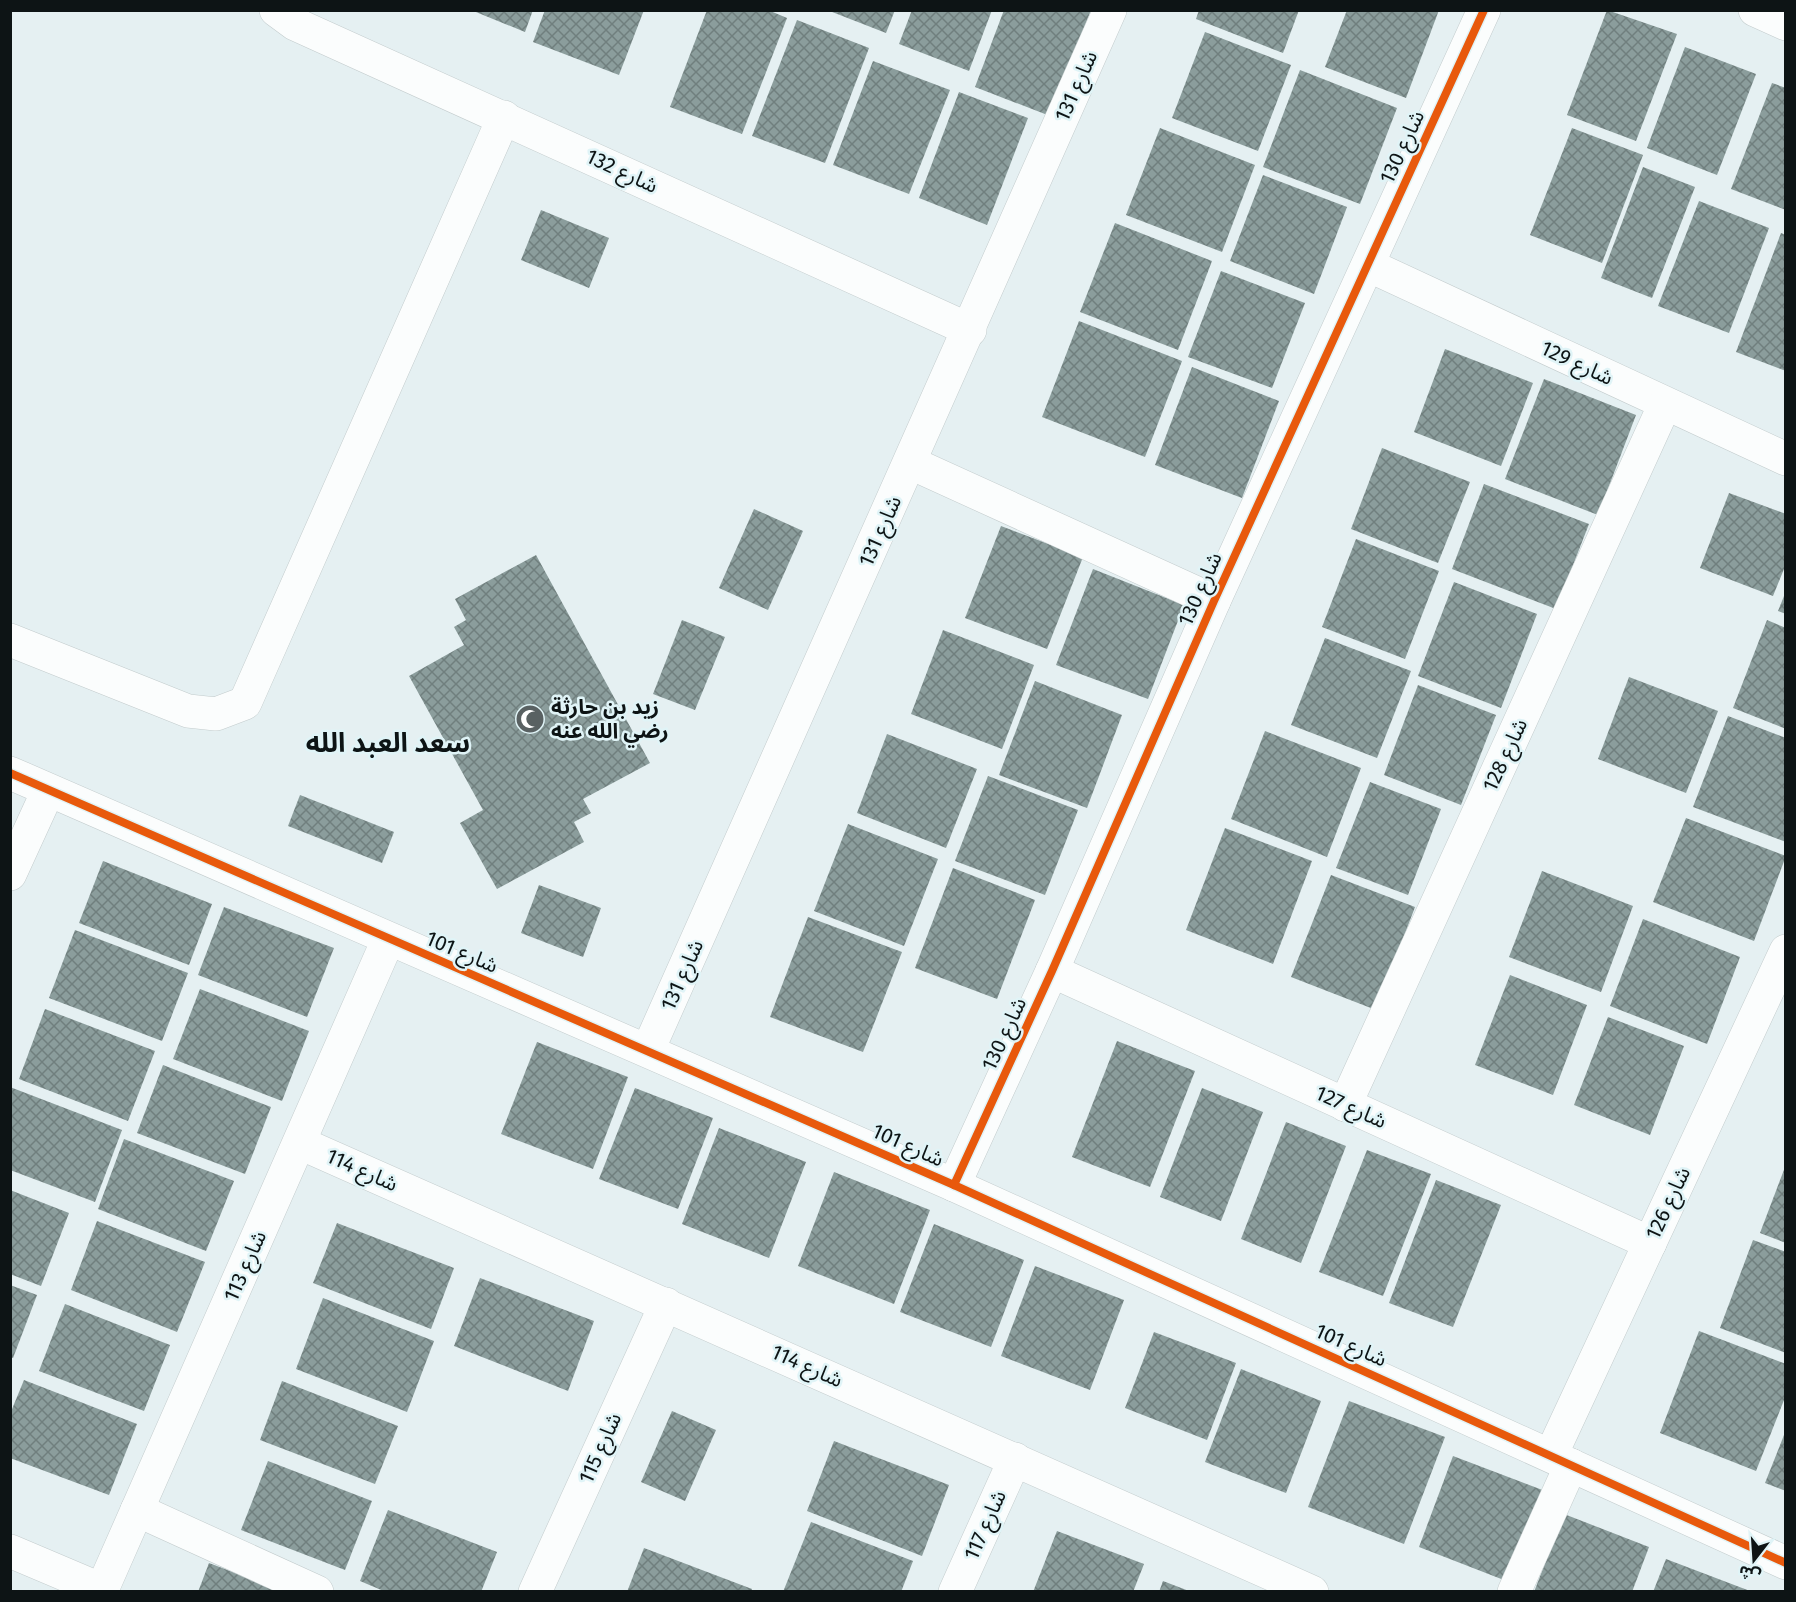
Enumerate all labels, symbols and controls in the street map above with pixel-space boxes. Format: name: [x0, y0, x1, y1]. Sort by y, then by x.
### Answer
street label: شارع 131: [1049, 47, 1105, 126]
street label: شارع 130: [1374, 106, 1432, 189]
street label: شارع 132: [581, 143, 662, 201]
street label: شارع 129: [1536, 335, 1617, 393]
street label: شارع 131: [853, 492, 909, 571]
street label: شارع 130: [1172, 548, 1230, 631]
place label: زيد بن حارثة رضي الله عنه: [551, 694, 668, 748]
mosque icon: زيد بن حارثة رضي الله عنه: [514, 703, 546, 735]
street label: شارع 128: [1477, 714, 1535, 796]
district label: سعد العبد الله: [306, 727, 470, 759]
street label: شارع 101: [421, 925, 502, 981]
street label: شارع 131: [655, 936, 711, 1015]
street label: شارع 130: [976, 993, 1034, 1076]
street label: شارع 127: [1311, 1080, 1391, 1136]
street label: شارع 101: [867, 1118, 948, 1174]
street label: شارع 114: [321, 1143, 402, 1199]
street label: شارع 126: [1640, 1163, 1698, 1244]
street label: شارع 113: [218, 1227, 274, 1306]
street label: شارع 101: [1310, 1318, 1391, 1374]
street label: شارع 114: [766, 1339, 847, 1395]
street label: شارع 115: [573, 1408, 629, 1488]
street label: شارع 117: [958, 1486, 1014, 1565]
north arrow: [1724, 1530, 1784, 1590]
text: ش: [1736, 1562, 1763, 1586]

